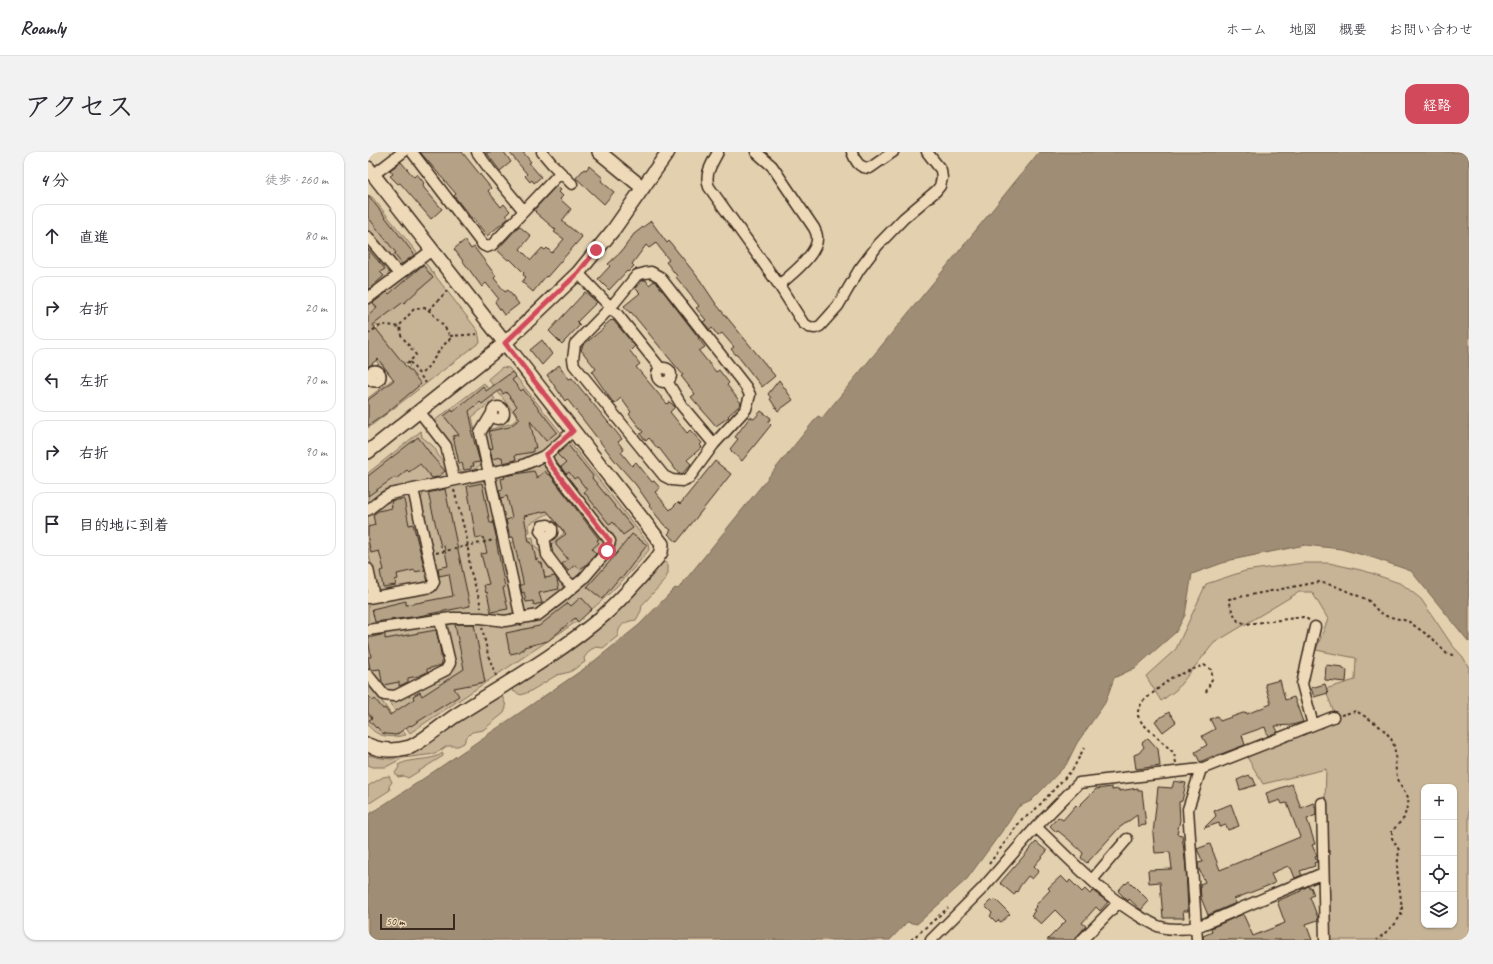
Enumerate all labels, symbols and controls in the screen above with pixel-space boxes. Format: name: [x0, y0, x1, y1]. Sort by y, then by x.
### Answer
text: Roamly: [20, 16, 66, 40]
text: ホーム: [1226, 21, 1267, 38]
text: 地図: [1289, 21, 1317, 38]
text: 概要: [1339, 21, 1367, 38]
text: お問い合わせ: [1389, 21, 1473, 38]
button: 経路: [1405, 84, 1469, 124]
text: アクセス: [24, 89, 134, 124]
text: 4 分: [40, 170, 69, 191]
text: 徒歩 · 260 m: [265, 172, 328, 188]
icon: ahead: [41, 225, 63, 247]
text: 直進: [79, 228, 109, 247]
text: 80 m: [305, 228, 327, 244]
route end: [587, 241, 605, 259]
icon: right: [41, 297, 63, 319]
text: 右折: [79, 300, 109, 319]
text: 20 m: [305, 300, 327, 316]
icon: left: [41, 369, 63, 391]
text: 左折: [79, 372, 109, 391]
text: 70 m: [305, 372, 327, 388]
icon: right: [41, 441, 63, 463]
text: 右折: [79, 444, 109, 463]
text: 90 m: [305, 444, 327, 460]
icon: arrive: [41, 513, 63, 535]
text: 目的地に到着: [79, 516, 169, 535]
route start: [598, 542, 616, 560]
map controls: [1421, 784, 1457, 928]
button: +: [1421, 784, 1457, 820]
button: −: [1421, 820, 1457, 856]
button: locate: [1421, 856, 1457, 892]
button: layers: [1421, 892, 1457, 928]
scale bar: [380, 912, 455, 931]
text: 50 m: [386, 914, 405, 928]

